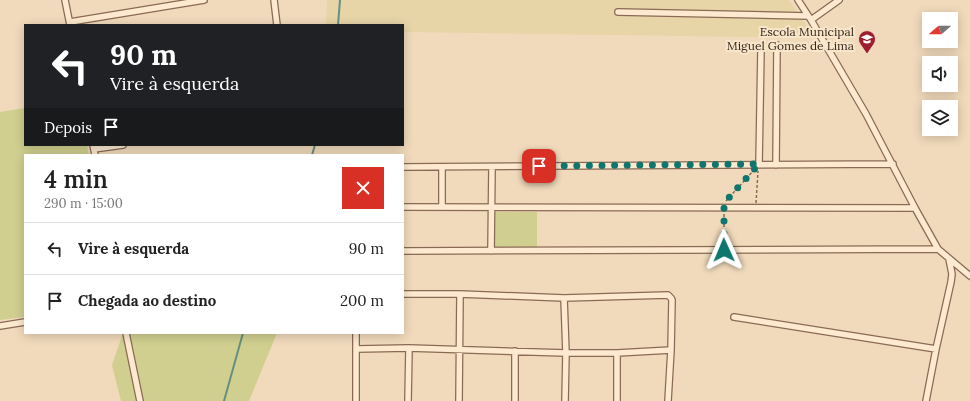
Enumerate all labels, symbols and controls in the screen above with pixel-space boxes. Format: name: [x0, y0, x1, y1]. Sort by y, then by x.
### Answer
north arrow: [922, 12, 958, 48]
map controls: [922, 12, 958, 136]
place label: Escola Municipal Miguel Gomes de Lima: [727, 24, 854, 53]
school or university icon: Escola Municipal Miguel Gomes de Lima: [857, 29, 877, 54]
text: 90 m: [110, 37, 177, 73]
icon: left: [44, 40, 96, 92]
button: sound: [922, 56, 958, 92]
text: Vire à esquerda: [110, 72, 239, 95]
button: layers: [922, 100, 958, 136]
icon: arrive: [100, 116, 122, 138]
text: Depois: [44, 118, 92, 137]
pin: [522, 149, 556, 183]
icon: arrive: [528, 155, 550, 177]
text: 4 min: [44, 164, 108, 195]
button: close: [342, 167, 384, 209]
text: 290 m · 15:00: [44, 195, 123, 212]
position arrow: [703, 229, 745, 271]
icon: left: [44, 238, 66, 260]
text: Vire à esquerda: [78, 239, 189, 258]
text: 90 m: [349, 239, 384, 258]
icon: arrive: [44, 290, 66, 312]
text: Chegada ao destino: [78, 291, 216, 310]
text: 200 m: [340, 291, 384, 310]

